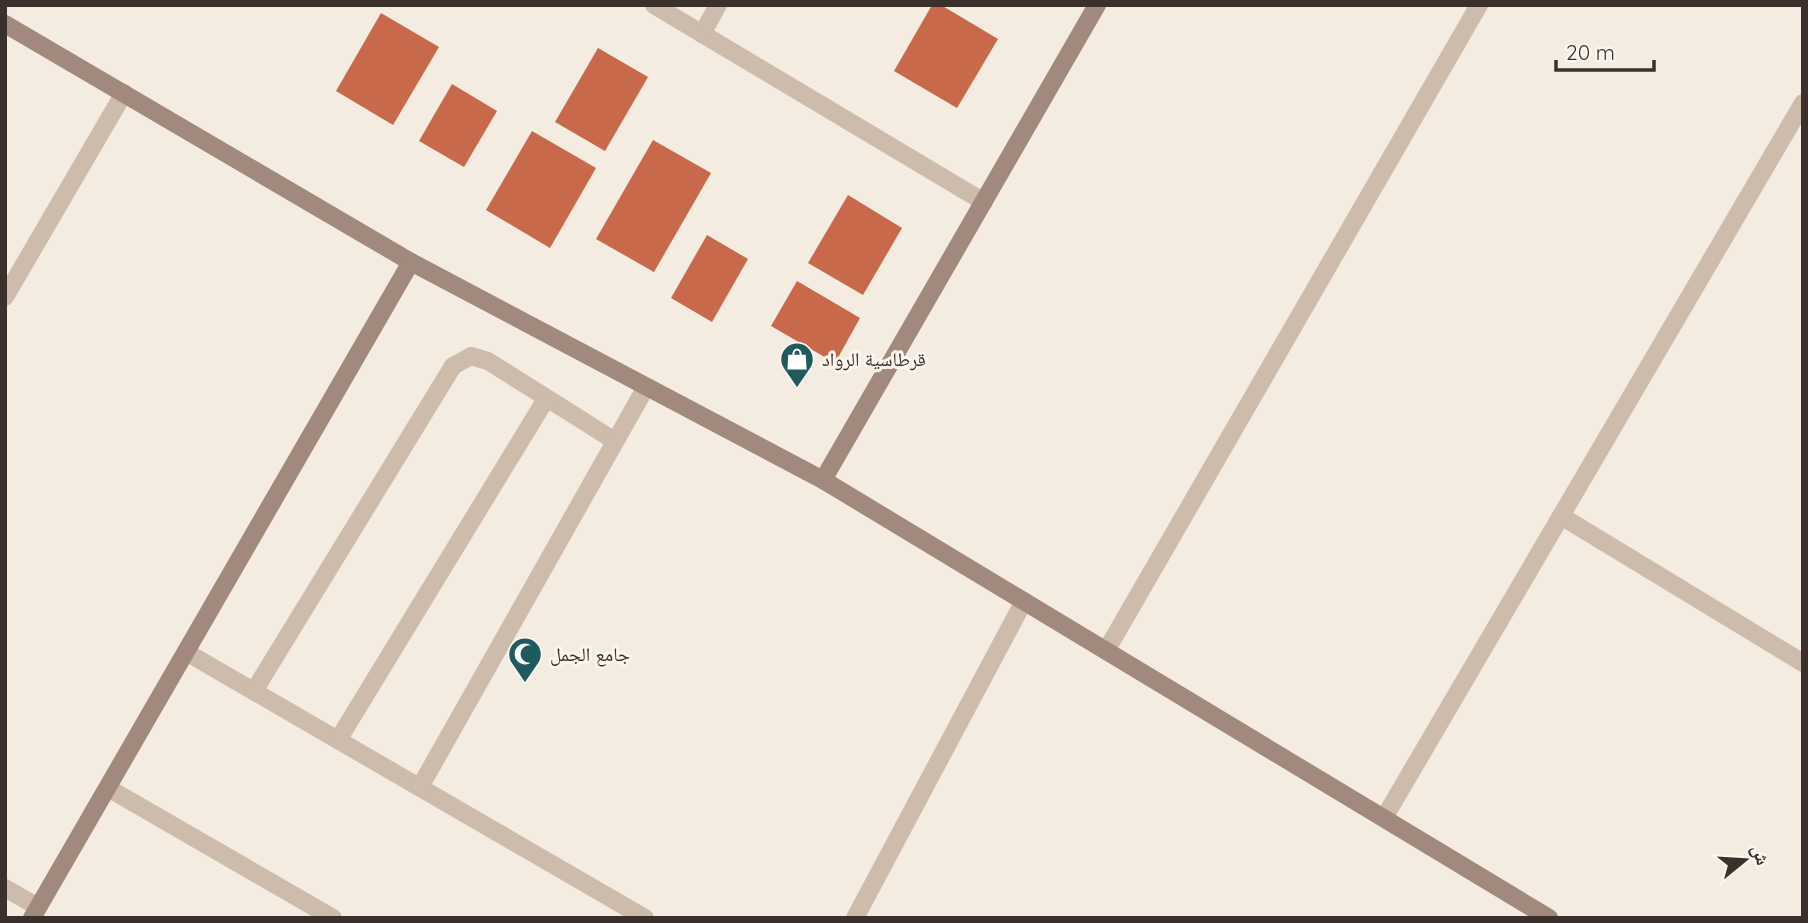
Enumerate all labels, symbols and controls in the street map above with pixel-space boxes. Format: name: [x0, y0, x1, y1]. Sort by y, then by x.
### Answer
scale bar: [1556, 28, 1654, 72]
text: 20 m: [1566, 39, 1615, 65]
shop icon: قرطاسية الرواد: [778, 340, 816, 389]
place label: قرطاسية الرواد: [822, 347, 926, 371]
mosque icon: جامع الجمل: [506, 635, 544, 684]
place label: جامع الجمل: [550, 642, 630, 667]
north arrow: [1710, 825, 1780, 895]
text: ش: [1747, 841, 1776, 868]

